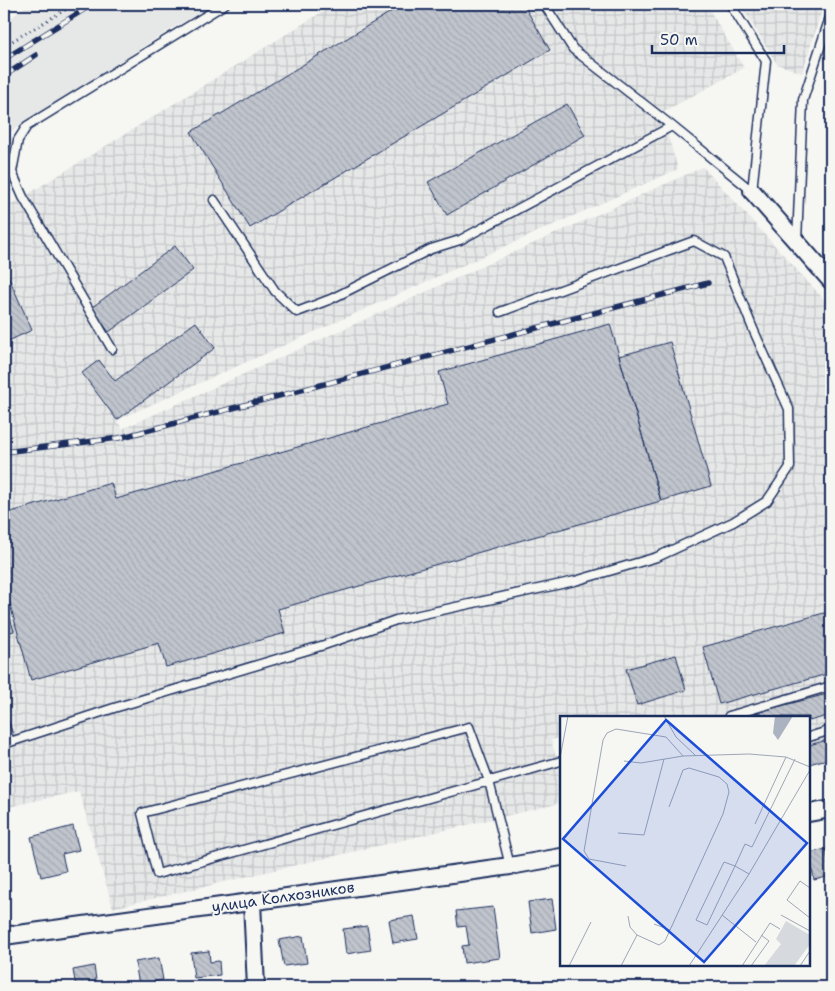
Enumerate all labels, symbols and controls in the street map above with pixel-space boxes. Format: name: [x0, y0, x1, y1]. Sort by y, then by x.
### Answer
scale bar: [652, 22, 785, 54]
text: 50 m: [660, 30, 698, 50]
inset map: [560, 716, 810, 966]
street label: улица Колхозников: [210, 877, 356, 917]

